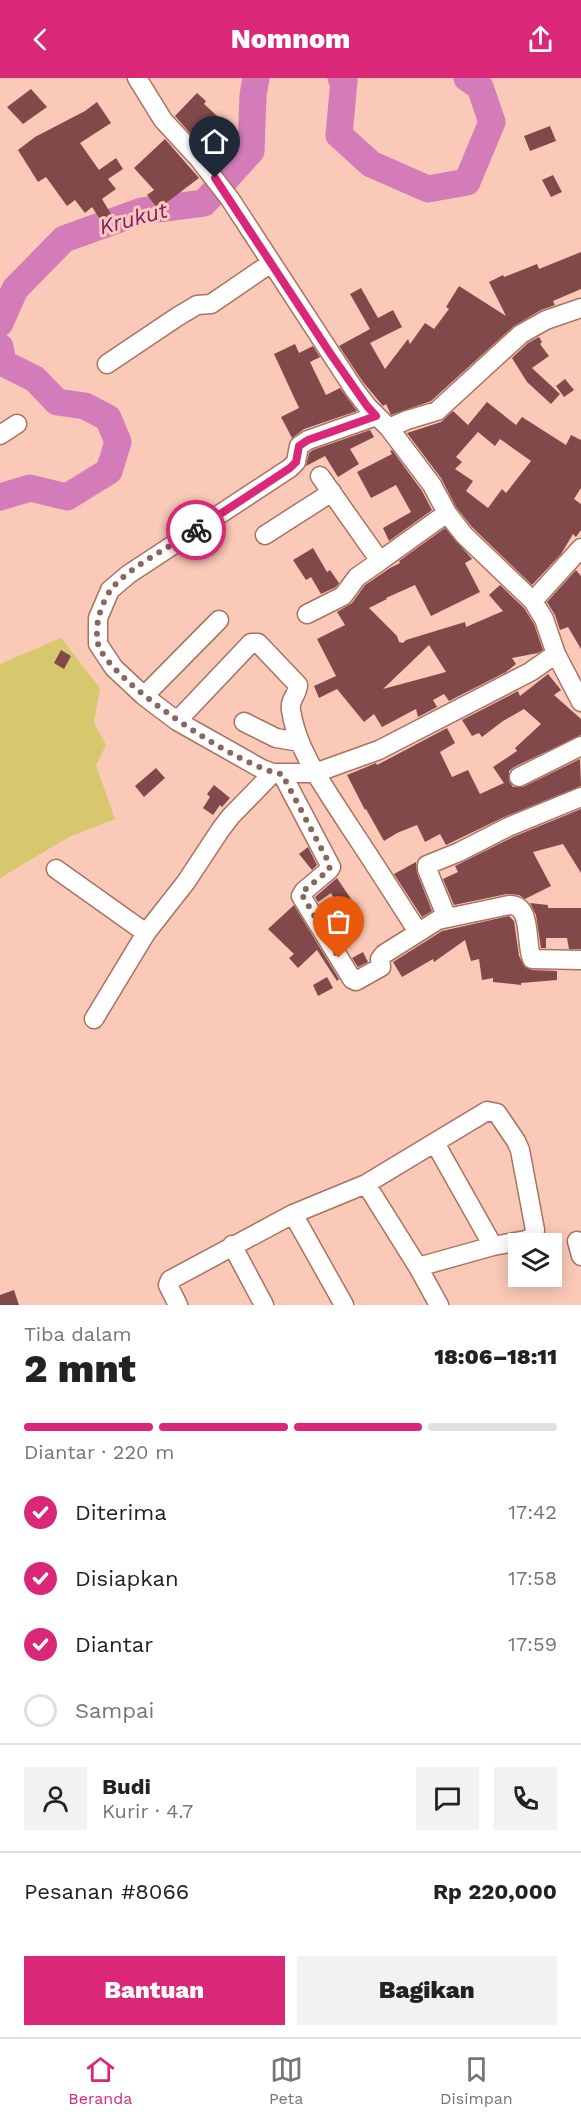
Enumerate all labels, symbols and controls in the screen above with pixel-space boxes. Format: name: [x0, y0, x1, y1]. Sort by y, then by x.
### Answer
icon: back: [24, 23, 57, 56]
text: Nomnom: [231, 23, 350, 55]
icon: share: [524, 23, 557, 56]
pin: [189, 116, 240, 178]
icon: home: [198, 125, 231, 158]
water label: Krukut: [96, 197, 171, 240]
courier: [166, 500, 226, 560]
icon: bike: [180, 514, 213, 547]
pin: [313, 896, 364, 958]
icon: bag: [322, 905, 355, 938]
map controls: [508, 1233, 562, 1287]
button: layers: [508, 1233, 562, 1287]
text: Tiba dalam: [24, 1322, 132, 1346]
text: 18:06–18:11: [434, 1344, 557, 1369]
text: 2 mnt: [24, 1346, 136, 1391]
text: Diantar · 220 m: [24, 1440, 174, 1464]
icon: check: [24, 1496, 57, 1529]
text: Diterima: [75, 1500, 167, 1525]
text: 17:42: [508, 1500, 557, 1524]
icon: check: [24, 1562, 57, 1595]
text: Disiapkan: [75, 1566, 179, 1591]
text: 17:58: [508, 1566, 557, 1590]
icon: check: [24, 1628, 57, 1661]
text: Diantar: [75, 1632, 153, 1657]
text: 17:59: [508, 1632, 557, 1656]
text: Sampai: [75, 1698, 154, 1723]
button: person: [24, 1767, 87, 1830]
button: chat: [416, 1767, 479, 1830]
button: phone: [494, 1767, 557, 1830]
text: Budi: [102, 1774, 151, 1799]
text: Kurir · 4.7: [102, 1799, 193, 1823]
text: Pesanan #8066: [24, 1879, 189, 1904]
text: Rp 220,000: [433, 1879, 557, 1904]
button: Bantuan: [24, 1956, 285, 2025]
button: Bagikan: [297, 1956, 557, 2025]
tab: Beranda: [68, 2053, 132, 2108]
tab: Peta: [269, 2053, 303, 2108]
tab: Disimpan: [440, 2053, 513, 2108]

